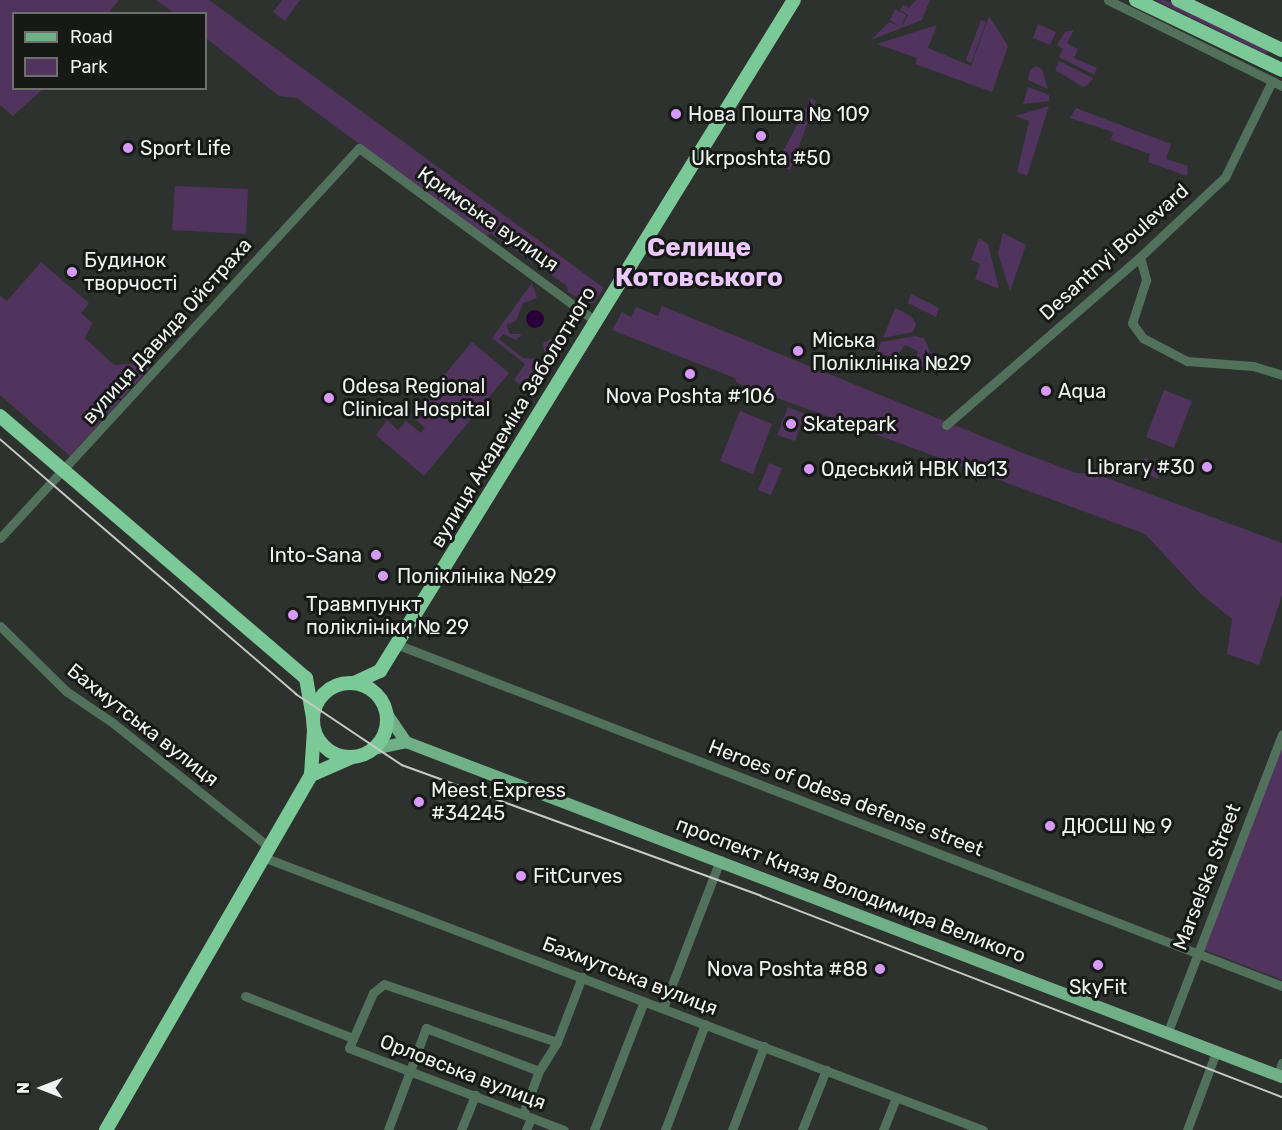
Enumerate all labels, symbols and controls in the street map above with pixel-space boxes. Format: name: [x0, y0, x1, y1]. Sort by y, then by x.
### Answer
legend: [12, 12, 207, 90]
text: Road: [70, 26, 113, 48]
text: Park: [70, 56, 107, 78]
place label: Нова Пошта № 109: [688, 102, 870, 126]
marker: Нова Пошта № 109: [669, 107, 683, 121]
marker: Ukrposhta #50: [754, 129, 768, 143]
place label: Sport Life: [140, 136, 231, 160]
marker: Sport Life: [121, 141, 135, 155]
place label: Ukrposhta #50: [691, 146, 831, 170]
street label: Кримська вулиця: [413, 161, 563, 277]
street label: Desantnyi Boulevard: [1035, 179, 1193, 325]
district label: Селище Котовського: [615, 232, 783, 294]
street label: вулиця Давида Ойстраха: [77, 233, 257, 429]
place label: Будинок творчості: [84, 248, 177, 295]
marker: Будинок творчості: [65, 265, 79, 279]
street label: вулиця Академіка Заболотного: [425, 282, 601, 552]
place label: Міська Поліклініка №29: [812, 328, 972, 375]
marker: Міська Поліклініка №29: [789, 342, 807, 360]
marker: Nova Poshta #106: [683, 367, 697, 381]
place label: Odesa Regional Clinical Hospital: [342, 374, 490, 421]
place label: Aqua: [1058, 379, 1106, 403]
place label: Nova Poshta #106: [605, 384, 775, 408]
marker: Aqua: [1039, 384, 1053, 398]
marker: Odesa Regional Clinical Hospital: [320, 389, 338, 407]
place label: Skatepark: [803, 412, 896, 436]
marker: Skatepark: [784, 417, 798, 431]
place label: Library #30: [1086, 455, 1195, 479]
place label: Одеський НВК №13: [821, 457, 1008, 481]
marker: Library #30: [1200, 460, 1214, 474]
marker: Одеський НВК №13: [802, 462, 816, 476]
place label: Into-Sana: [269, 543, 362, 567]
marker: Into-Sana: [367, 546, 385, 564]
place label: Поліклініка №29: [397, 564, 557, 588]
marker: Поліклініка №29: [374, 567, 392, 585]
place label: Травмпункт поліклініки № 29: [306, 592, 469, 639]
marker: Травмпункт поліклініки № 29: [284, 606, 302, 624]
street label: Бахмутська вулиця: [62, 658, 224, 792]
street label: Heroes of Odesa defense street: [705, 734, 987, 862]
place label: Meest Express #34245: [431, 778, 566, 825]
marker: Meest Express #34245: [412, 795, 426, 809]
street label: Marselska Street: [1168, 800, 1246, 954]
street label: проспект Князя Володимира Великого: [673, 812, 1029, 968]
place label: ДЮСШ № 9: [1062, 814, 1172, 838]
marker: ДЮСШ № 9: [1043, 819, 1057, 833]
place label: FitCurves: [533, 864, 622, 888]
marker: FitCurves: [514, 869, 528, 883]
street label: Бахмутська вулиця: [539, 932, 721, 1020]
place label: Nova Poshta #88: [707, 957, 868, 981]
marker: SkyFit: [1091, 958, 1105, 972]
marker: Nova Poshta #88: [873, 962, 887, 976]
place label: SkyFit: [1069, 975, 1127, 999]
street label: Орловська вулиця: [377, 1029, 549, 1115]
north arrow: [12, 1058, 72, 1118]
text: N: [14, 1082, 33, 1094]

